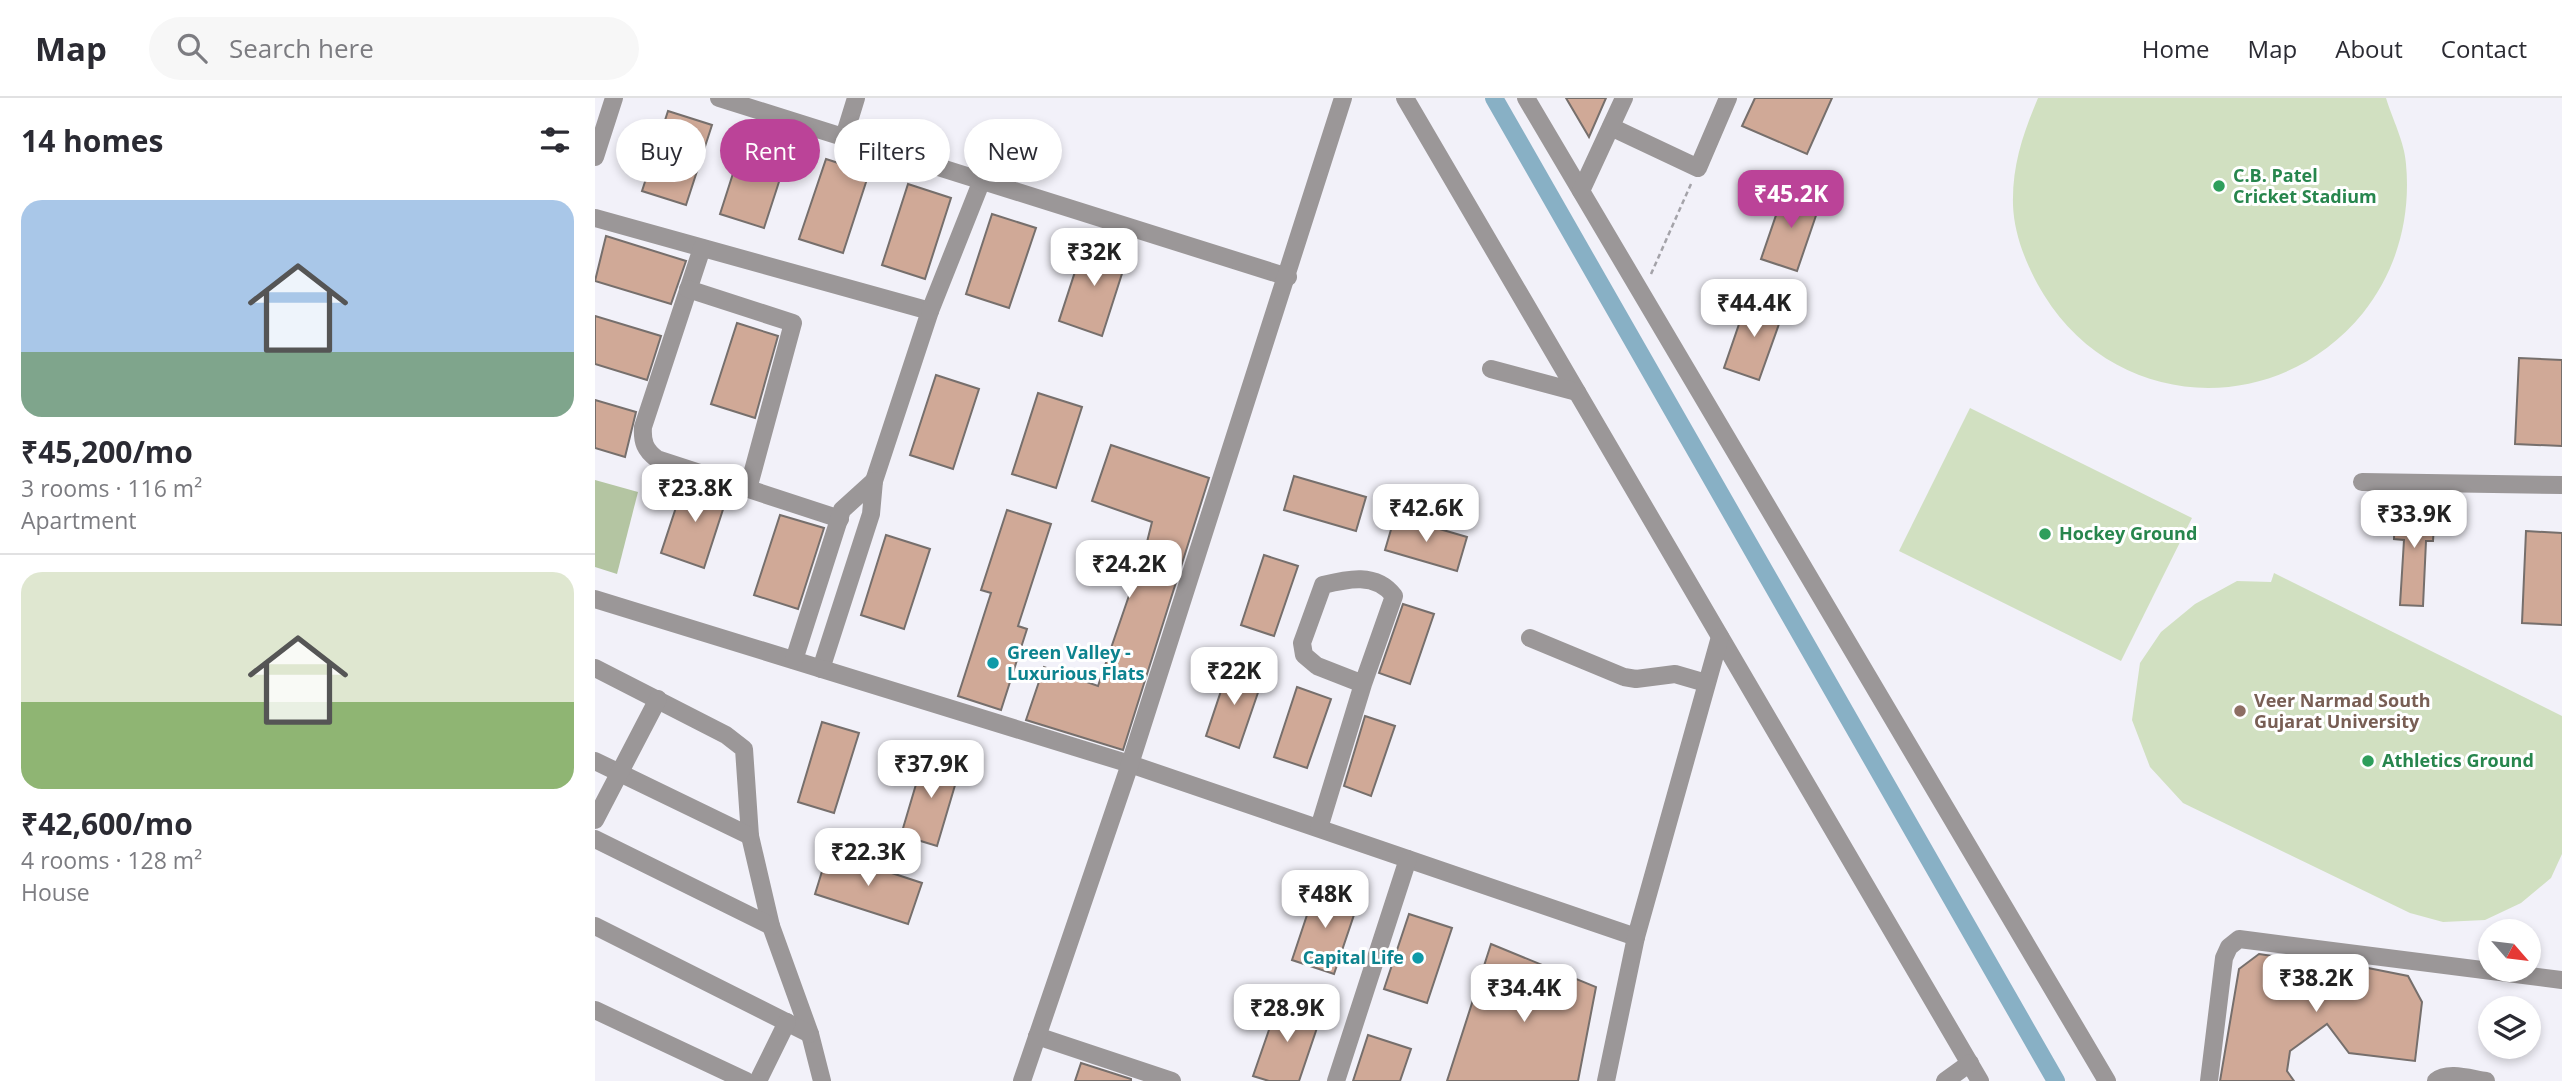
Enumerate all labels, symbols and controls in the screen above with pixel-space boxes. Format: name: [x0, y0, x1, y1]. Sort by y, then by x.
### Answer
search box: [149, 17, 639, 80]
text: Map: [35, 26, 107, 71]
icon: search: [173, 29, 211, 67]
text: Search here: [229, 30, 374, 66]
text: Home: [2142, 32, 2210, 65]
text: Map: [2248, 32, 2297, 65]
text: About: [2335, 32, 2403, 65]
text: Contact: [2441, 32, 2527, 65]
chip: Buy: [616, 119, 706, 182]
chip: Rent: [720, 119, 820, 182]
chip: Filters: [834, 119, 950, 182]
chip: New: [964, 119, 1062, 182]
text: 14 homes: [21, 120, 164, 161]
icon: filters: [536, 121, 574, 159]
place label: C.B. Patel Cricket Stadium: [2233, 163, 2377, 208]
pin: ₹45.2K: [1734, 170, 1848, 230]
text: ₹45.2K: [1754, 177, 1828, 209]
marker: C.B. Patel Cricket Stadium: [2211, 178, 2227, 194]
pin: ₹32K: [1053, 228, 1135, 288]
text: ₹32K: [1067, 235, 1121, 267]
icon: home: [235, 245, 361, 371]
pin: ₹44.4K: [1697, 280, 1811, 339]
text: ₹44.4K: [1717, 286, 1791, 318]
text: ₹45,200/mo: [21, 431, 193, 472]
pin: ₹23.8K: [638, 464, 752, 524]
text: ₹23.8K: [658, 471, 732, 503]
text: 3 rooms · 116 m²: [21, 472, 202, 504]
pin: ₹42.6K: [1369, 484, 1483, 544]
pin: ₹33.9K: [2357, 490, 2471, 550]
text: ₹42.6K: [1389, 491, 1463, 523]
text: ₹33.9K: [2377, 497, 2451, 529]
text: Apartment: [21, 504, 137, 536]
place label: Hockey Ground: [2059, 521, 2197, 545]
marker: Hockey Ground: [2037, 526, 2053, 542]
pin: ₹24.2K: [1072, 540, 1186, 600]
text: ₹24.2K: [1092, 547, 1166, 579]
icon: home: [235, 617, 361, 743]
place label: Green Valley - Luxurious Flats: [1007, 640, 1145, 685]
pin: ₹22K: [1193, 648, 1275, 707]
text: ₹22K: [1207, 654, 1261, 686]
marker: Green Valley - Luxurious Flats: [985, 655, 1001, 671]
place label: Veer Narmad South Gujarat University: [2254, 688, 2431, 733]
marker: Veer Narmad South Gujarat University: [2232, 703, 2248, 719]
pin: ₹37.9K: [874, 740, 988, 800]
text: ₹37.9K: [894, 747, 968, 779]
place label: Athletics Ground: [2382, 748, 2534, 772]
marker: Athletics Ground: [2360, 753, 2376, 769]
text: ₹42,600/mo: [21, 803, 193, 844]
pin: ₹22.3K: [811, 828, 925, 888]
text: ₹22.3K: [831, 835, 905, 867]
text: 4 rooms · 128 m²: [21, 844, 202, 876]
pin: ₹48K: [1284, 870, 1366, 930]
text: House: [21, 876, 90, 908]
text: ₹48K: [1298, 877, 1352, 909]
north arrow: [2478, 919, 2541, 982]
map controls: [2478, 919, 2541, 1059]
place label: Capital Life: [1303, 945, 1404, 969]
marker: Capital Life: [1410, 950, 1426, 966]
pin: ₹38.2K: [2259, 954, 2373, 1014]
text: ₹38.2K: [2279, 961, 2353, 993]
pin: ₹34.4K: [1467, 964, 1581, 1024]
text: ₹34.4K: [1487, 971, 1561, 1003]
pin: ₹28.9K: [1230, 984, 1344, 1044]
text: ₹28.9K: [1250, 991, 1324, 1023]
button: layers: [2478, 996, 2541, 1059]

